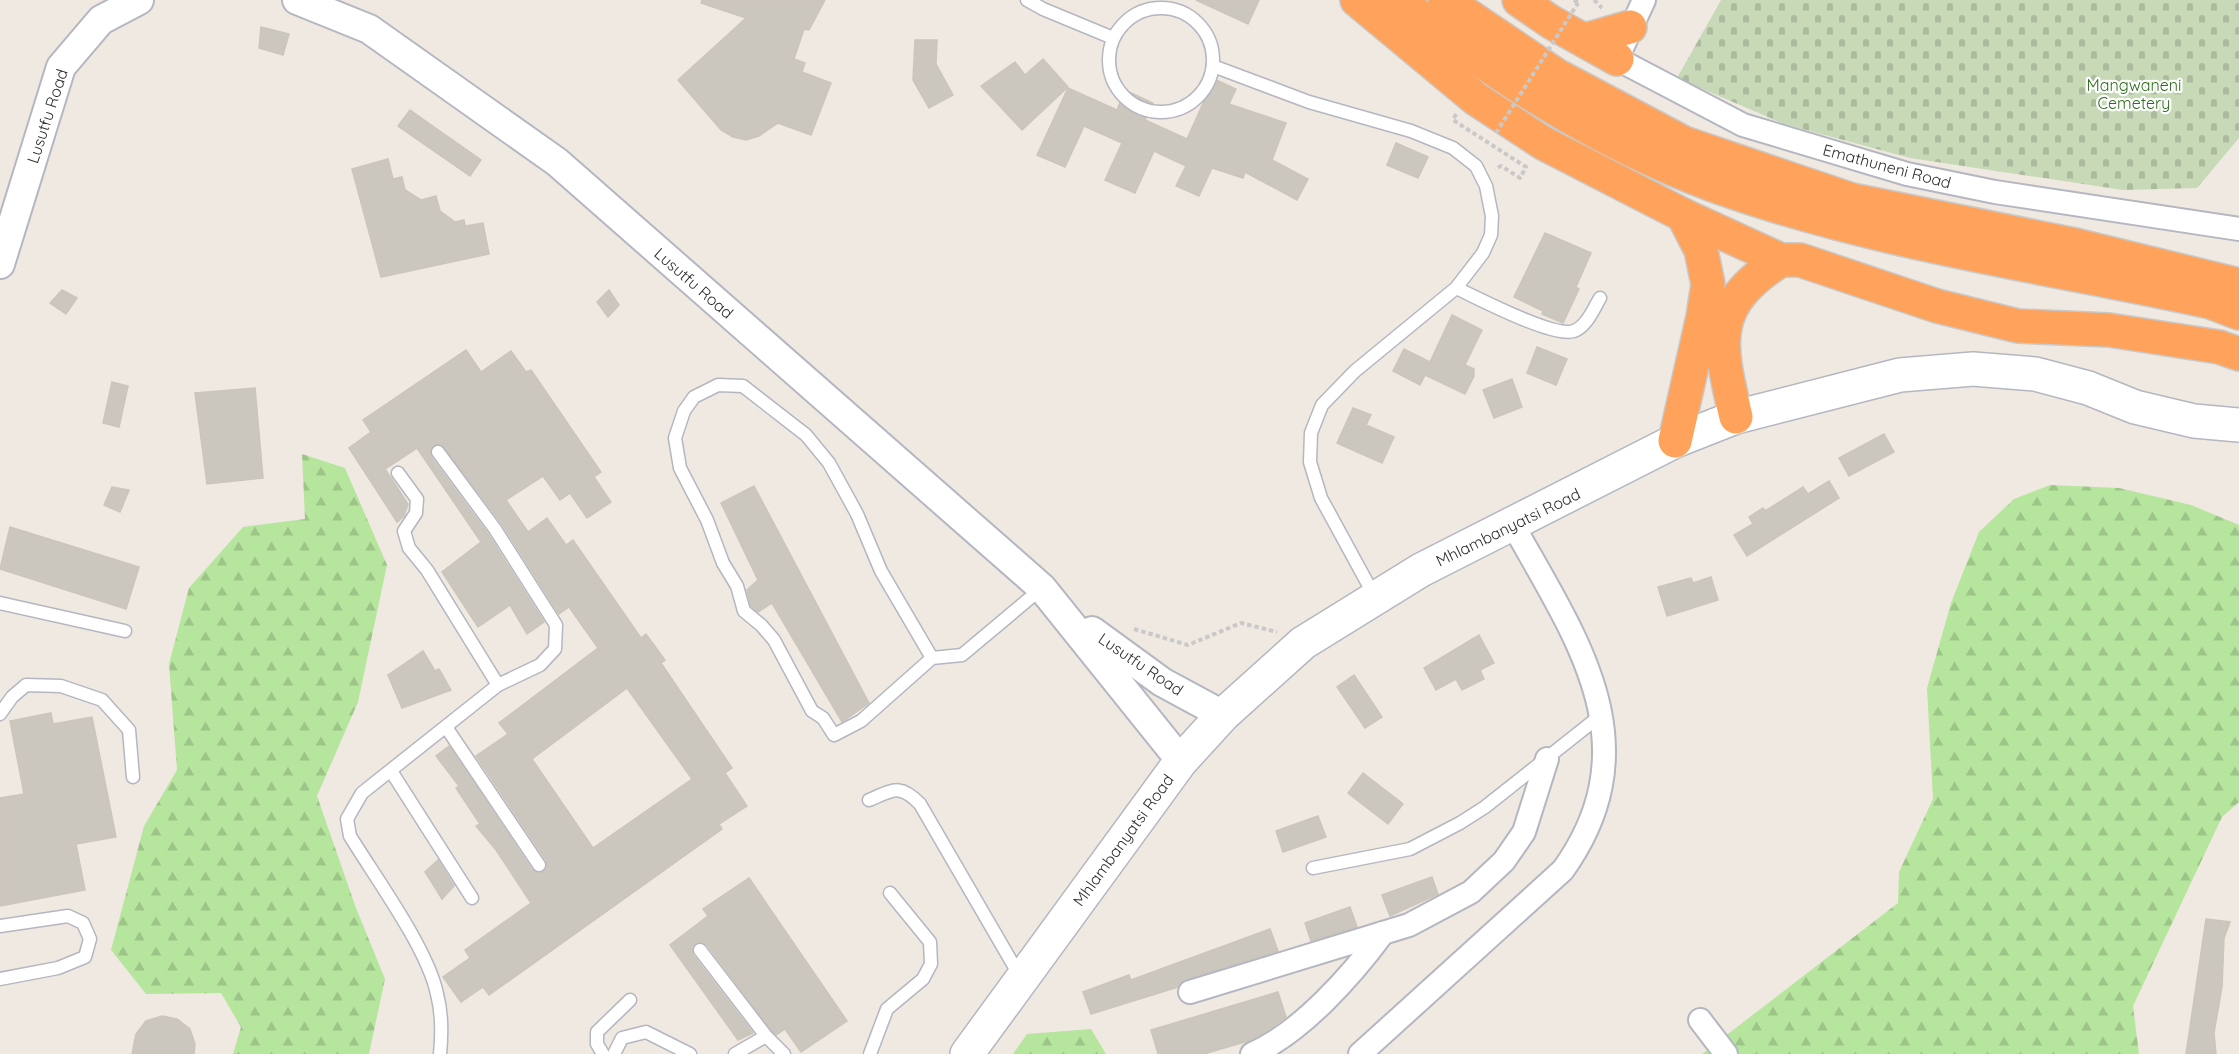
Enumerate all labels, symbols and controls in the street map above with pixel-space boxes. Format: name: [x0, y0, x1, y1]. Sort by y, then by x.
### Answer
street label: Lusutfu Road: [22, 66, 72, 166]
park label: Mangwaneni Cemetery: [2087, 75, 2181, 113]
street label: Emathuneni Road: [1821, 139, 1953, 193]
street label: Lusutfu Road: [650, 243, 738, 323]
street label: Mhlambanyatsi Road: [1432, 483, 1584, 571]
street label: Lusutfu Road: [1095, 628, 1187, 700]
street label: Mhlambanyatsi Road: [1068, 770, 1178, 910]

